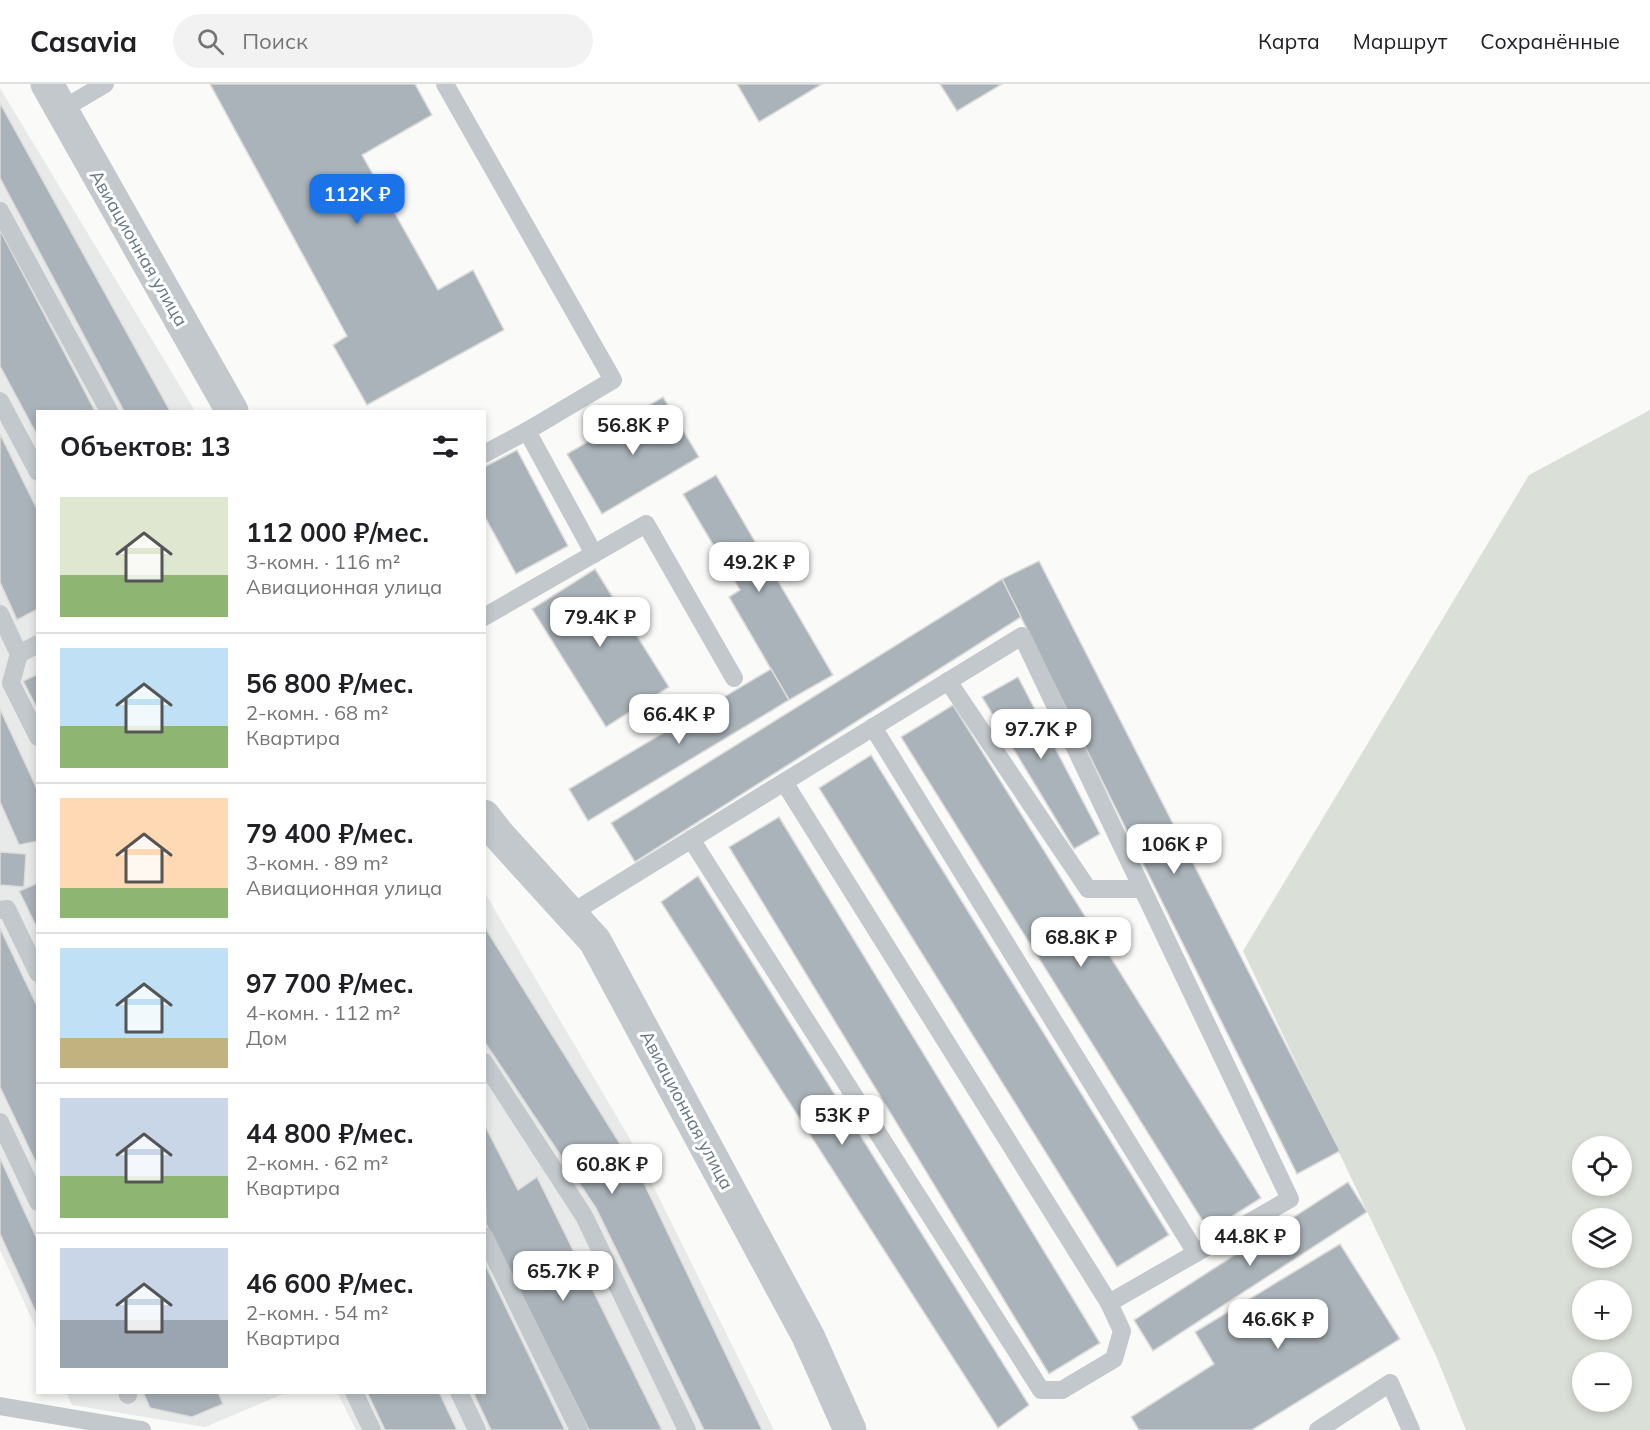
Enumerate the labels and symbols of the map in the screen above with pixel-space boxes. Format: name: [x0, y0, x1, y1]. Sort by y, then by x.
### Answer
street label: Авиационная улица: [85, 166, 193, 330]
pin: 112K ₽: [308, 174, 406, 225]
pin: 56.8K ₽: [578, 405, 688, 456]
pin: 49.2K ₽: [704, 542, 814, 593]
pin: 79.4K ₽: [545, 597, 655, 648]
pin: 66.4K ₽: [624, 694, 734, 745]
pin: 97.7K ₽: [986, 709, 1096, 760]
pin: 106K ₽: [1125, 824, 1223, 875]
pin: 68.8K ₽: [1026, 917, 1136, 968]
street label: Авиационная улица: [635, 1027, 739, 1193]
pin: 53K ₽: [800, 1095, 884, 1146]
pin: 60.8K ₽: [557, 1144, 667, 1195]
pin: 44.8K ₽: [1195, 1216, 1305, 1267]
pin: 65.7K ₽: [508, 1251, 618, 1302]
pin: 46.6K ₽: [1223, 1299, 1333, 1350]

